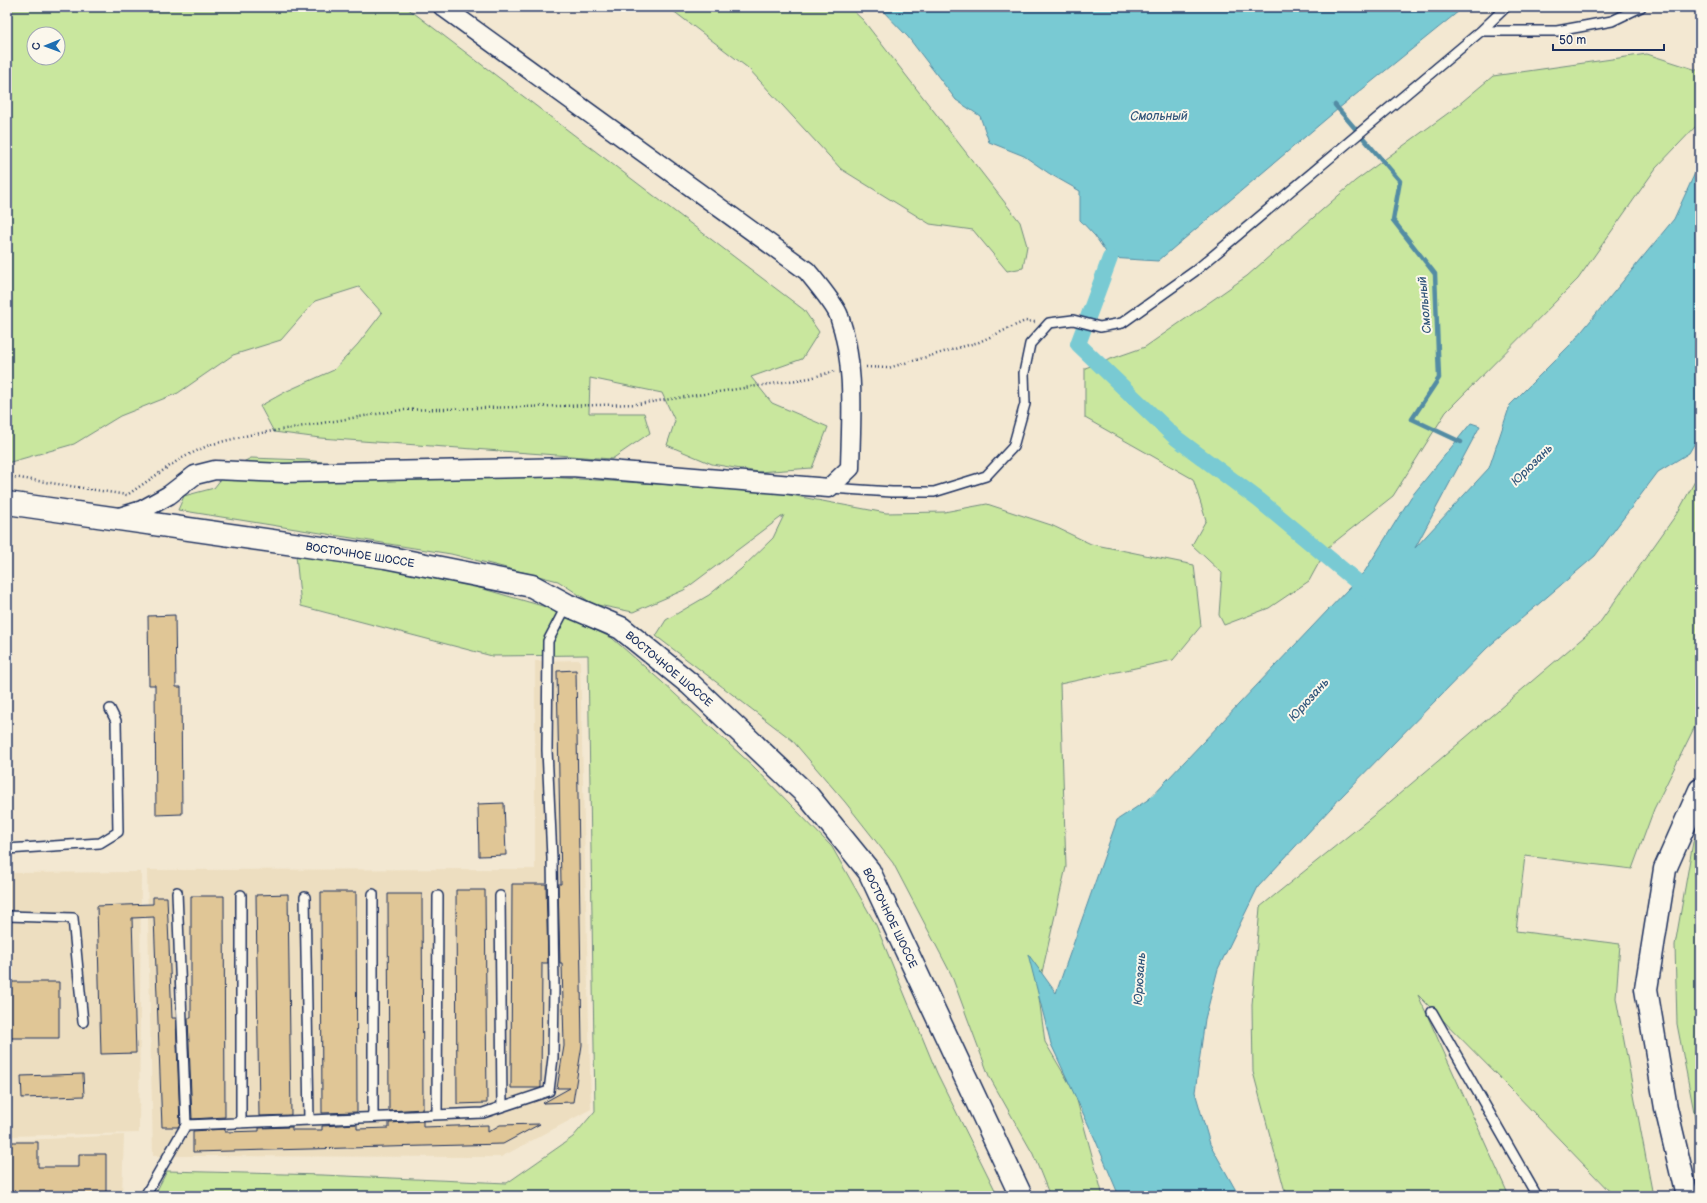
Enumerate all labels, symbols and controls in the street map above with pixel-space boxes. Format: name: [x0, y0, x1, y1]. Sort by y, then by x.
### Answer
north arrow: [26, 26, 66, 66]
scale bar: [1553, 26, 1664, 52]
text: 50 m: [1559, 33, 1586, 48]
text: С: [30, 42, 43, 50]
water label: Смольный: [1130, 109, 1188, 124]
water label: Смольный: [1415, 276, 1435, 334]
water label: Юрюзань: [1508, 441, 1556, 489]
street label: ВОСТОЧНОЕ ШОССЕ: [305, 540, 415, 570]
street label: ВОСТОЧНОЕ ШОССЕ: [623, 629, 715, 709]
water label: Юрюзань: [1286, 675, 1332, 725]
street label: ВОСТОЧНОЕ ШОССЕ: [860, 866, 920, 970]
water label: Юрюзань: [1131, 952, 1149, 1006]

